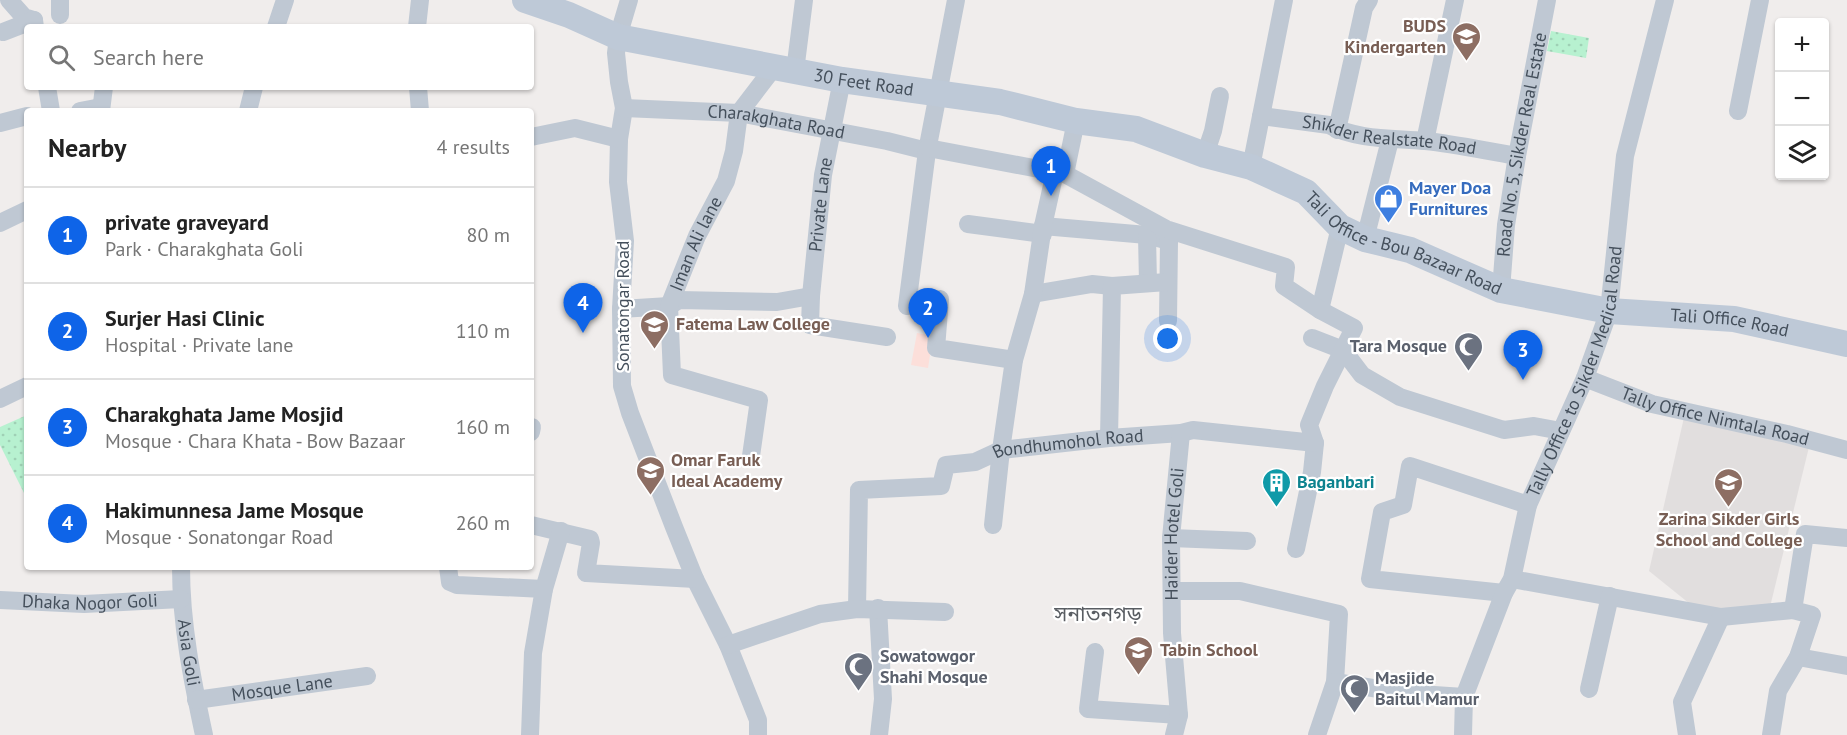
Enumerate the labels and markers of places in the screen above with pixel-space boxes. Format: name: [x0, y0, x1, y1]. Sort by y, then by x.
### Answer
place label: BUDS Kindergarten: [1344, 14, 1446, 58]
school or university icon: BUDS Kindergarten: [1451, 20, 1483, 62]
pin: 1: [1032, 146, 1070, 196]
place label: Mayer Doa Furnitures: [1409, 176, 1491, 220]
shop icon: Mayer Doa Furnitures: [1372, 182, 1404, 224]
pin: 4: [564, 284, 602, 333]
pin: 2: [908, 288, 948, 338]
school or university icon: Fatema Law College: [639, 308, 671, 350]
place label: Fatema Law College: [676, 312, 830, 335]
mosque icon: Tara Mosque: [1452, 330, 1484, 372]
pin: 3: [1504, 330, 1543, 380]
place label: Tara Mosque: [1350, 334, 1447, 357]
place label: Omar Faruk Ideal Academy: [671, 448, 783, 492]
school or university icon: Omar Faruk Ideal Academy: [634, 454, 666, 496]
building icon: Baganbari: [1260, 466, 1292, 508]
school or university icon: Zarina Sikder Girls School and College: [1713, 466, 1745, 508]
place label: Baganbari: [1297, 470, 1375, 493]
place label: Zarina Sikder Girls School and College: [1656, 507, 1802, 551]
school or university icon: Tabin School: [1123, 634, 1155, 676]
place label: Tabin School: [1160, 638, 1259, 661]
place label: Sowatowgor Shahi Mosque: [880, 644, 988, 688]
mosque icon: Sowatowgor Shahi Mosque: [843, 650, 875, 692]
place label: Masjide Baitul Mamur: [1375, 666, 1480, 710]
mosque icon: Masjide Baitul Mamur: [1338, 672, 1370, 714]

